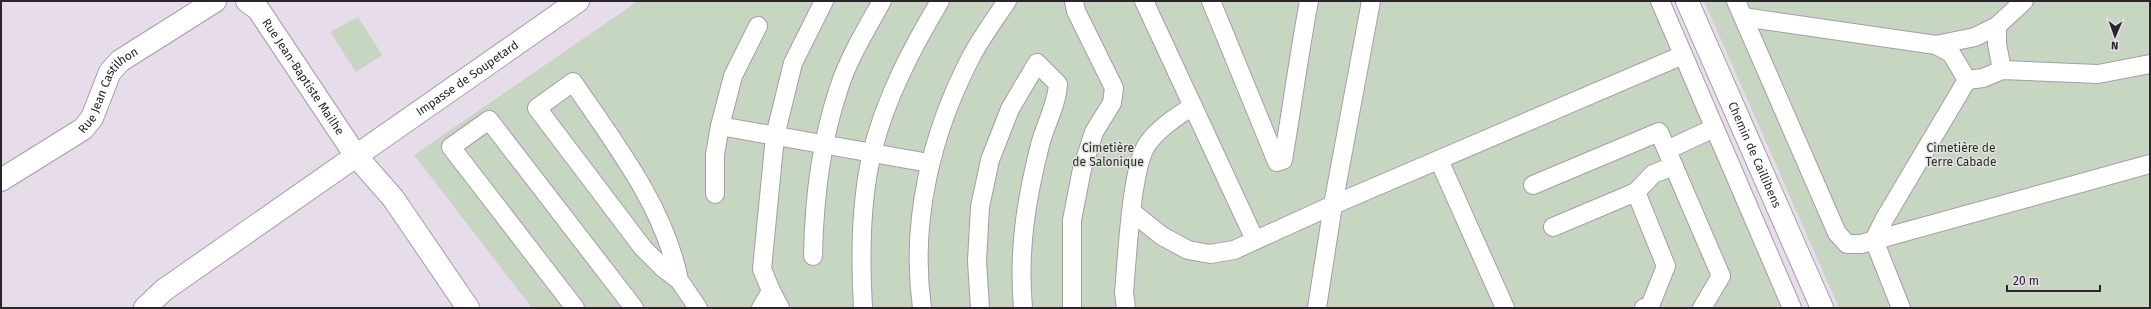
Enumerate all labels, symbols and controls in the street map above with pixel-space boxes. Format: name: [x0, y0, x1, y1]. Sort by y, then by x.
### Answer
street label: Rue Jean-Baptiste Mailhe: [259, 16, 347, 138]
north arrow: [2095, 16, 2135, 56]
street label: Impasse de Soupetard: [413, 38, 521, 119]
text: N: [2111, 39, 2119, 52]
street label: Rue Jean Castilhon: [75, 44, 141, 136]
street label: Chemin de Caillibens: [1725, 100, 1784, 210]
park label: Cimetière de Salonique: [1072, 141, 1144, 169]
park label: Cimetière de Terre Cabade: [1925, 141, 1997, 169]
scale bar: [2007, 267, 2100, 293]
text: 20 m: [2013, 274, 2039, 288]

